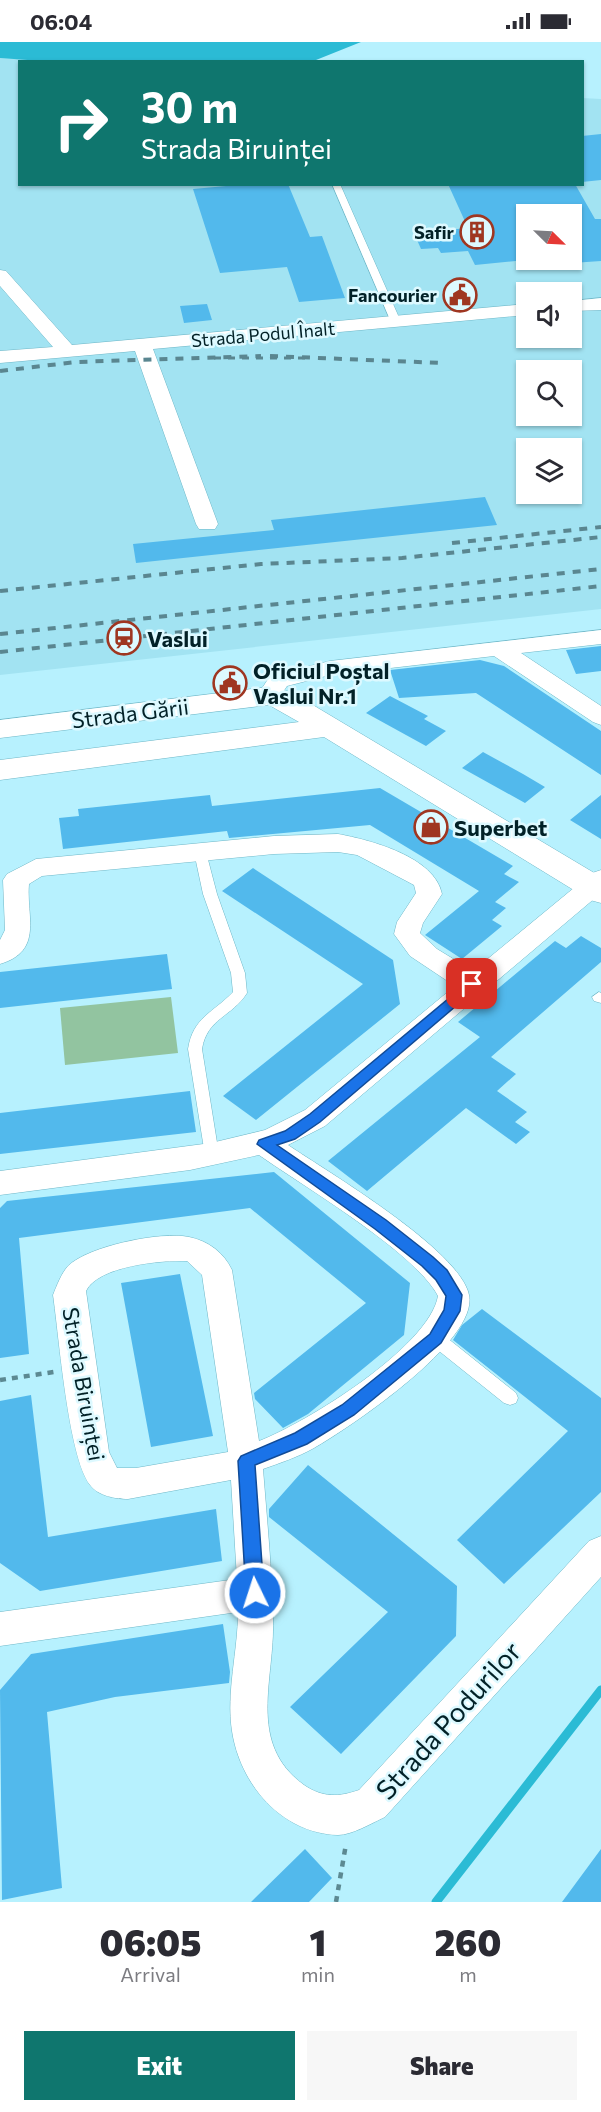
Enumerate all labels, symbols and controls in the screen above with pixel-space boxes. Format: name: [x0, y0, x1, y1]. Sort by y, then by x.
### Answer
text: 06:04: [30, 8, 92, 35]
text: 30 m: [141, 80, 238, 132]
icon: right: [42, 84, 120, 162]
text: Strada Biruinței: [141, 132, 332, 165]
north arrow: [516, 204, 582, 270]
map controls: [516, 204, 582, 504]
building icon: Safir: [459, 214, 495, 250]
place label: Safir: [414, 221, 455, 243]
public building icon: Fancourier: [442, 277, 478, 313]
button: sound: [516, 282, 582, 348]
place label: Fancourier: [348, 284, 438, 306]
street label: Strada Podul Înalt: [190, 317, 336, 351]
button: search: [516, 360, 582, 426]
button: layers: [516, 438, 582, 504]
station icon: Vaslui: [106, 620, 142, 656]
place label: Vaslui: [147, 625, 208, 652]
place label: Oficiul Poștal Vaslui Nr.1: [253, 657, 389, 709]
public building icon: Oficiul Poștal Vaslui Nr.1: [212, 665, 248, 701]
street label: Strada Gării: [70, 692, 190, 734]
shop icon: Superbet: [413, 809, 449, 845]
place label: Superbet: [454, 814, 547, 841]
pin: [446, 958, 497, 1009]
icon: arrive: [455, 967, 488, 1000]
street label: Strada Biruinței: [56, 1305, 111, 1463]
position arrow: [223, 1561, 287, 1625]
street label: Strada Podurilor: [369, 1634, 528, 1806]
text: 06:05: [99, 1919, 201, 1963]
text: 1: [310, 1919, 326, 1963]
text: 260: [434, 1919, 502, 1963]
text: Arrival: [120, 1962, 181, 1986]
text: min: [301, 1962, 335, 1986]
text: m: [459, 1962, 477, 1986]
button: Exit: [24, 2031, 295, 2100]
button: Share: [307, 2031, 577, 2100]

